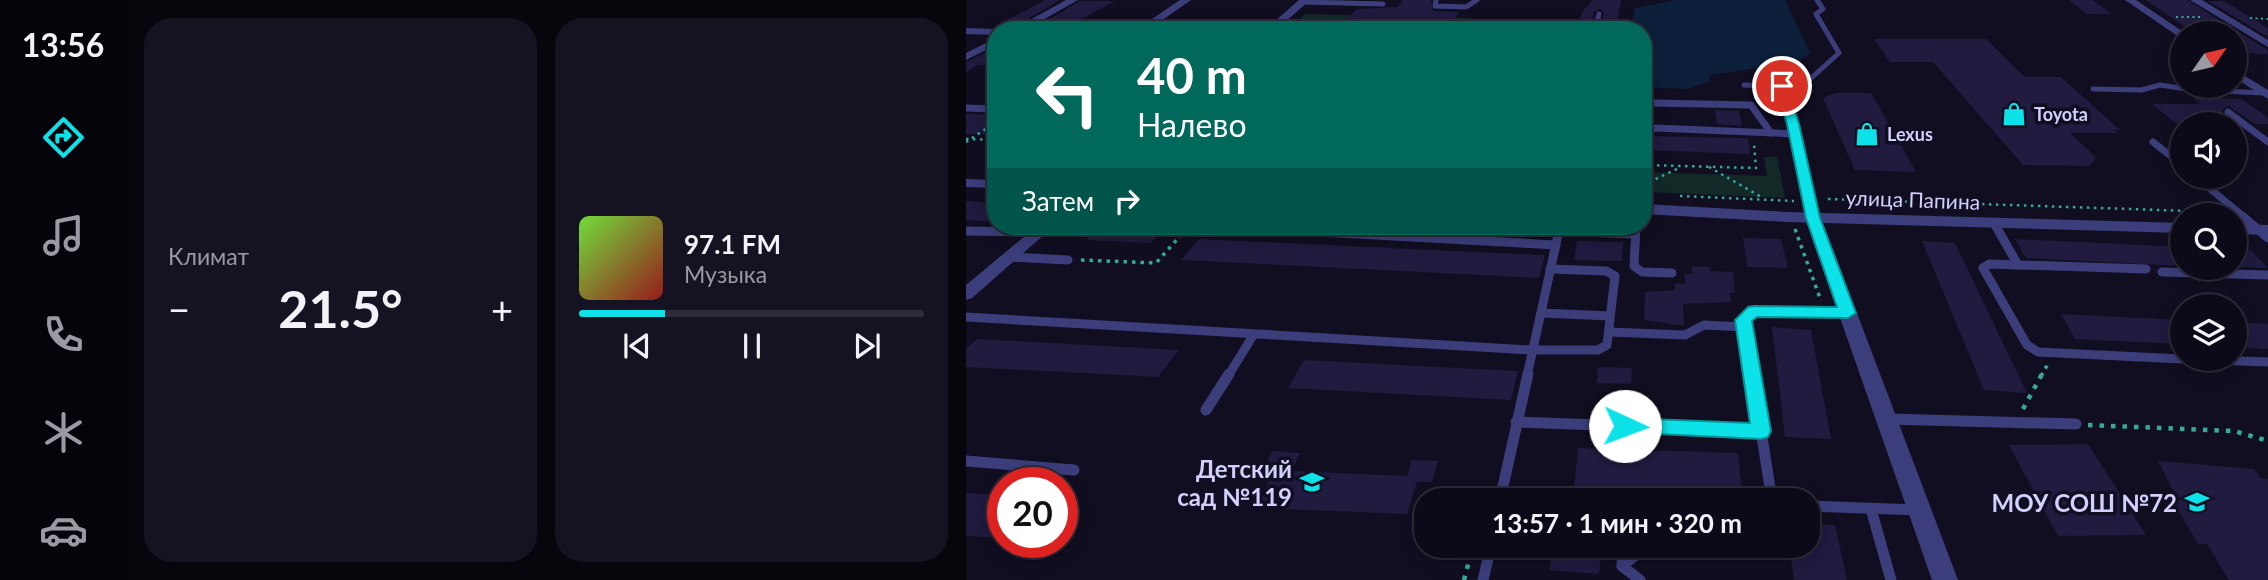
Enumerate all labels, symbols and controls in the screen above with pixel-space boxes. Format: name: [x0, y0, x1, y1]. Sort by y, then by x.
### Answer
north arrow: [2170, 21, 2247, 98]
map controls: [2170, 21, 2247, 371]
text: 13:56: [22, 25, 104, 64]
text: 40 m: [1137, 46, 1247, 104]
icon: left: [1022, 49, 1113, 140]
pin: [1752, 56, 1812, 116]
icon: arrive: [1763, 67, 1801, 105]
shop icon: Toyota: [2000, 100, 2028, 128]
place label: Toyota: [2034, 103, 2088, 125]
text: Налево: [1137, 105, 1247, 144]
button: sound: [2170, 112, 2247, 189]
icon: directions: [39, 113, 88, 162]
shop icon: Lexus: [1853, 120, 1881, 148]
place label: Lexus: [1887, 123, 1933, 145]
icon: right: [1108, 182, 1146, 220]
street label: улица Папина: [1845, 184, 1981, 214]
text: Затем: [1022, 185, 1094, 217]
button: search: [2170, 203, 2247, 280]
icon: music: [39, 211, 88, 260]
text: 97.1 FM: [684, 228, 781, 260]
text: Климат: [168, 242, 249, 270]
text: Музыка: [684, 260, 767, 288]
text: 21.5°: [278, 277, 403, 339]
text: −: [168, 286, 190, 332]
text: +: [491, 286, 513, 332]
button: layers: [2170, 294, 2247, 371]
icon: phone: [39, 310, 88, 359]
icon: previous: [618, 327, 656, 365]
icon: pause: [733, 327, 771, 365]
icon: next: [848, 327, 886, 365]
position arrow: [1588, 389, 1662, 463]
icon: climate: [39, 408, 88, 457]
place label: Детский сад №119: [1177, 454, 1292, 511]
speed limit sign: 20: [987, 467, 1078, 558]
school or university icon: Детский сад №119: [1298, 468, 1326, 496]
place label: МОУ СОШ №72: [1991, 488, 2177, 517]
school or university icon: МОУ СОШ №72: [2183, 488, 2211, 516]
icon: car: [39, 506, 88, 555]
text: 13:57 · 1 мин · 320 m: [1492, 507, 1742, 539]

